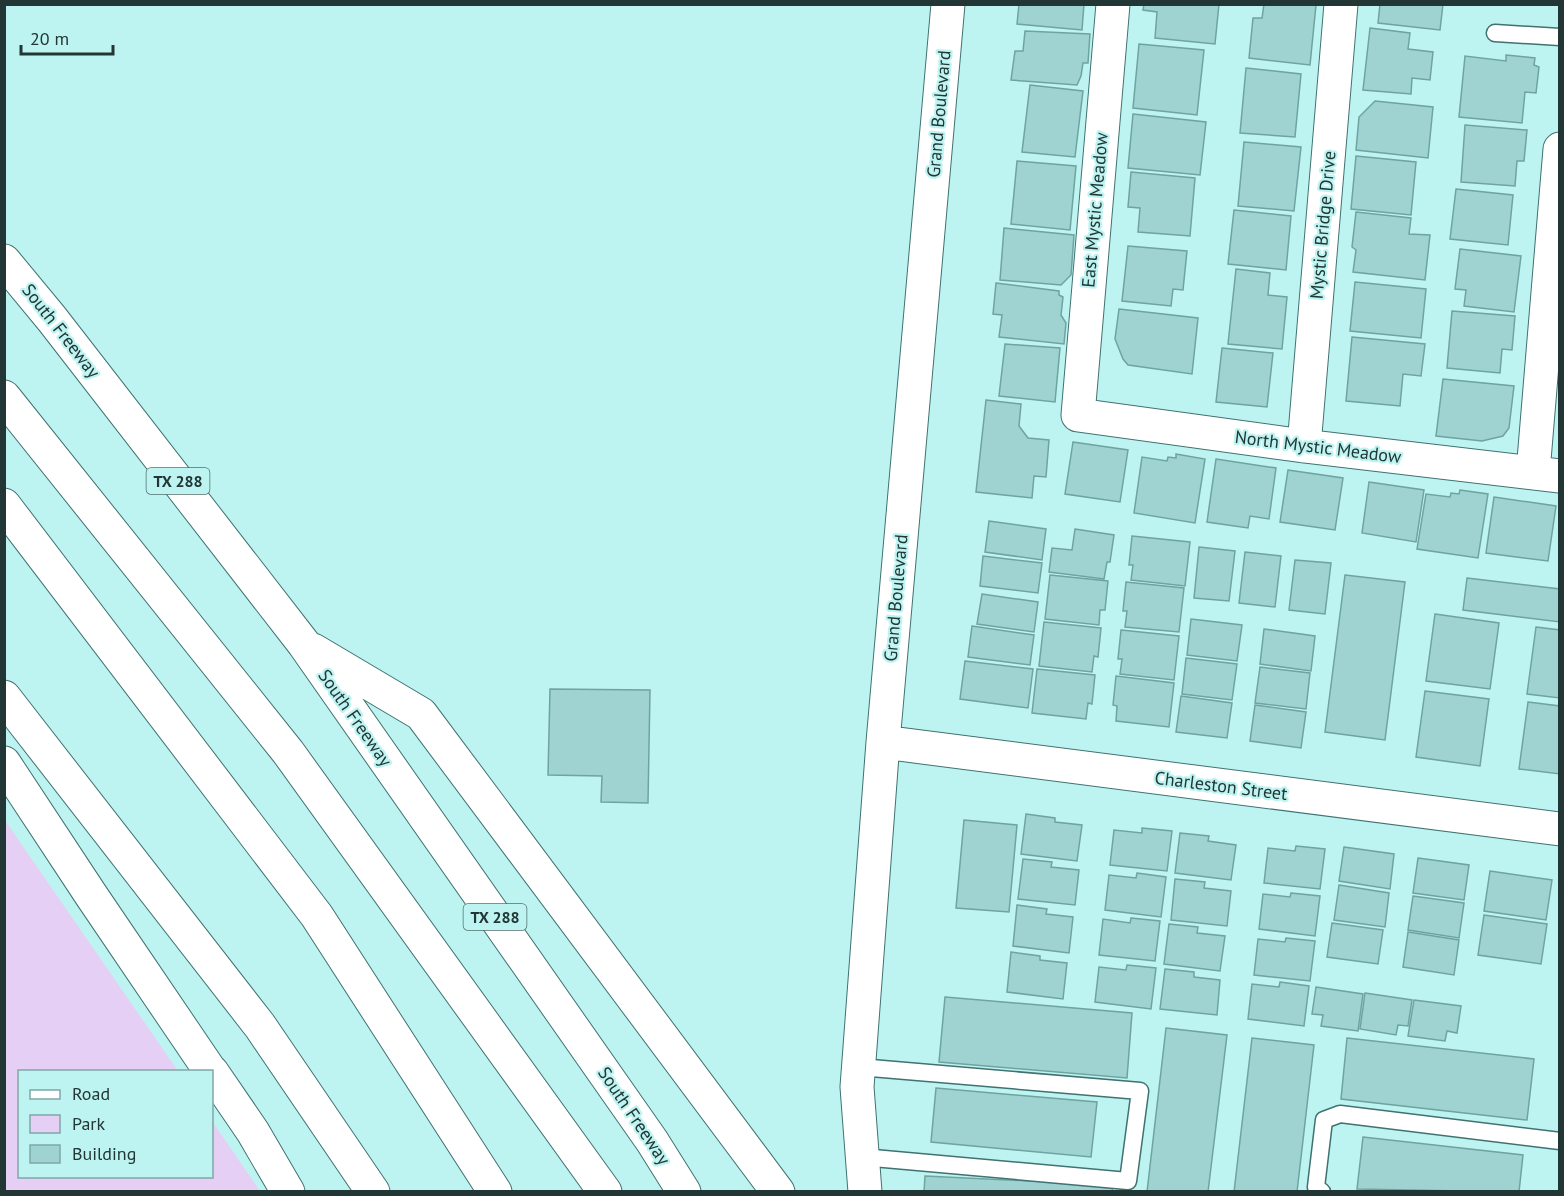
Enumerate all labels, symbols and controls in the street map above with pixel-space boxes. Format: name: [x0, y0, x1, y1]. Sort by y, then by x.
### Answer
scale bar: [21, 18, 112, 56]
text: 20 m: [30, 27, 69, 50]
street label: Grand Boulevard: [921, 49, 956, 179]
street label: East Mystic Meadow: [1076, 131, 1113, 288]
street label: Mystic Bridge Drive: [1305, 150, 1340, 300]
street label: South Freeway: [17, 279, 106, 383]
street label: North Mystic Meadow: [1234, 425, 1403, 468]
road number: TX 288: [146, 468, 210, 494]
street label: Grand Boulevard: [878, 533, 913, 663]
street label: South Freeway: [313, 665, 398, 771]
street label: Charleston Street: [1153, 766, 1289, 805]
road number: TX 288: [464, 904, 526, 930]
street label: South Freeway: [593, 1062, 676, 1170]
legend: [18, 1070, 213, 1178]
text: Road: [72, 1082, 110, 1105]
text: Park: [72, 1112, 105, 1135]
text: Building: [72, 1142, 136, 1165]

